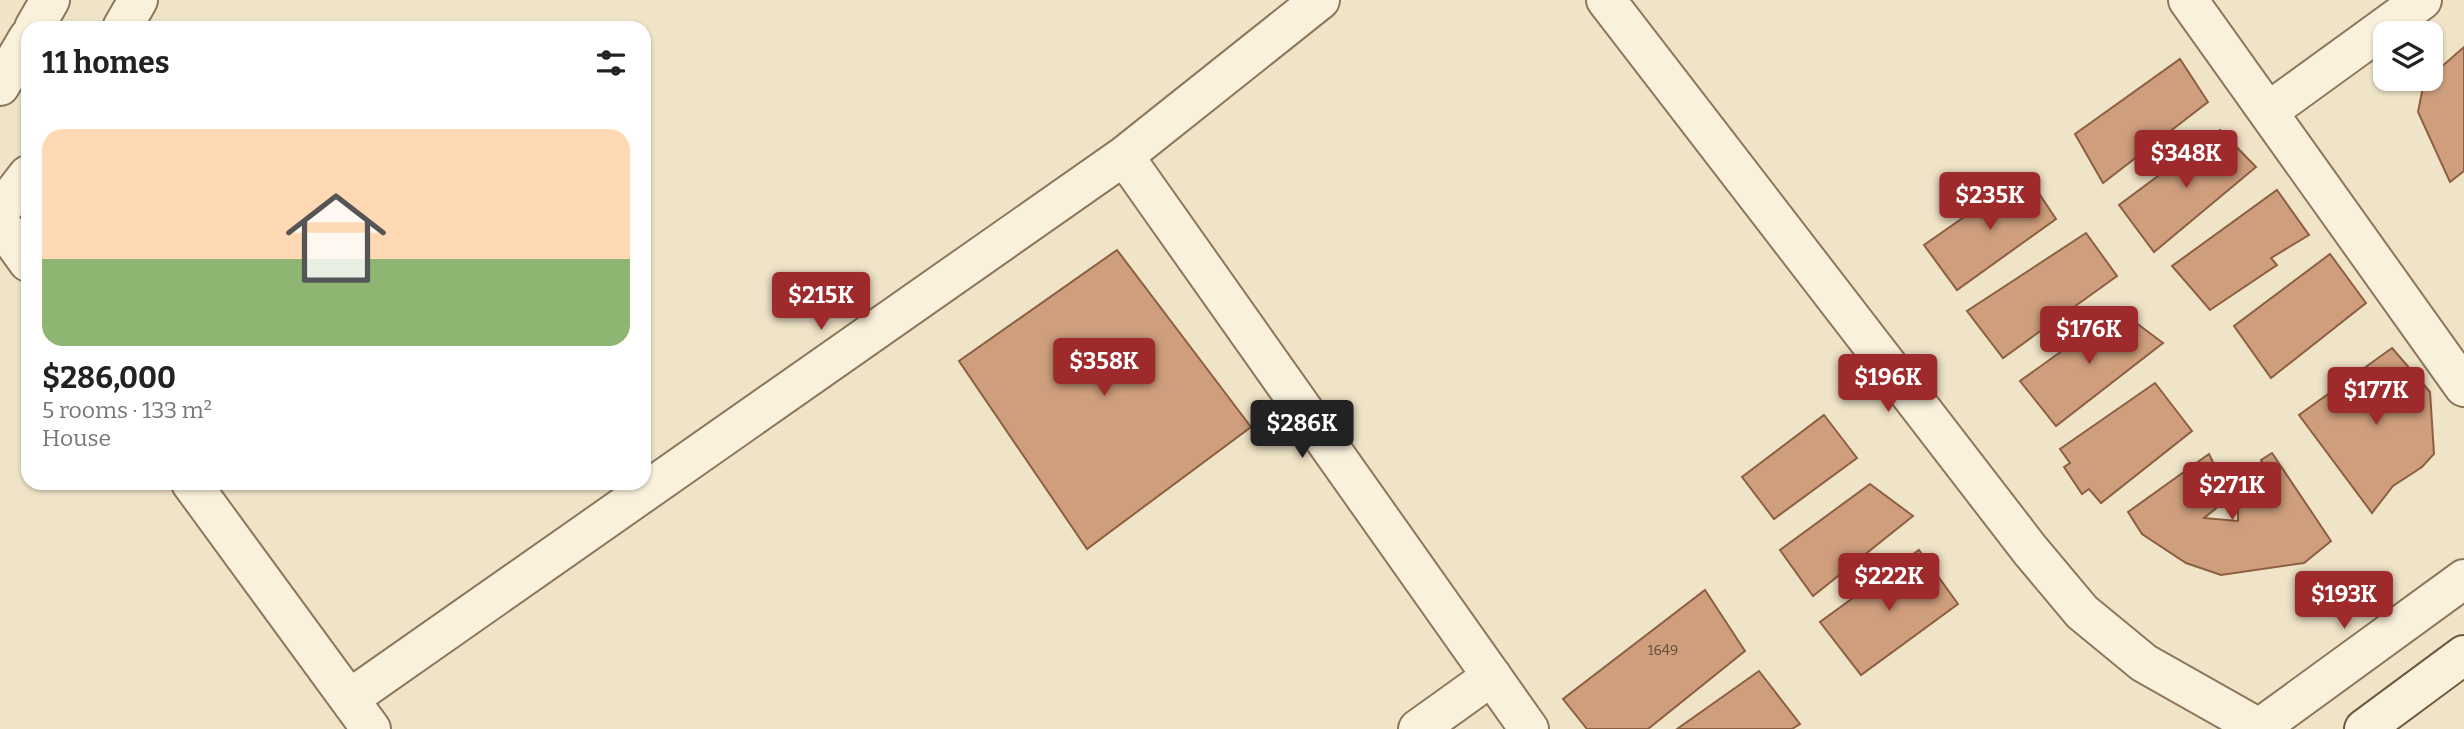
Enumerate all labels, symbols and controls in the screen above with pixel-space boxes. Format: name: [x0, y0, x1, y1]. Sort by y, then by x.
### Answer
map controls: [2373, 21, 2443, 91]
button: layers: [2373, 21, 2443, 91]
icon: filters: [592, 44, 630, 82]
text: 11 homes: [42, 45, 170, 81]
pin: $348K: [2137, 130, 2235, 190]
text: $348K: [2150, 139, 2222, 167]
pin: $235K: [1941, 173, 2039, 232]
icon: home: [273, 175, 399, 301]
text: $235K: [1955, 181, 2025, 209]
pin: $215K: [772, 272, 870, 332]
text: $215K: [788, 281, 854, 309]
pin: $176K: [2040, 306, 2138, 366]
text: $176K: [2056, 315, 2122, 343]
pin: $358K: [1055, 338, 1153, 398]
text: $358K: [1069, 347, 1139, 375]
pin: $196K: [1839, 354, 1937, 414]
text: $286,000: [42, 360, 176, 396]
text: $196K: [1854, 363, 1922, 391]
pin: $177K: [2327, 368, 2425, 427]
text: $177K: [2344, 376, 2408, 404]
text: 5 rooms · 133 m²: [42, 396, 212, 424]
pin: $286K: [1253, 400, 1351, 460]
text: $286K: [1267, 409, 1337, 437]
text: House: [42, 424, 111, 452]
pin: $271K: [2183, 462, 2281, 522]
text: $271K: [2199, 471, 2265, 499]
pin: $222K: [1840, 554, 1938, 613]
text: $222K: [1854, 562, 1924, 590]
pin: $193K: [2295, 572, 2393, 631]
text: $193K: [2311, 580, 2377, 608]
house number: 1649: [1648, 642, 1678, 659]

